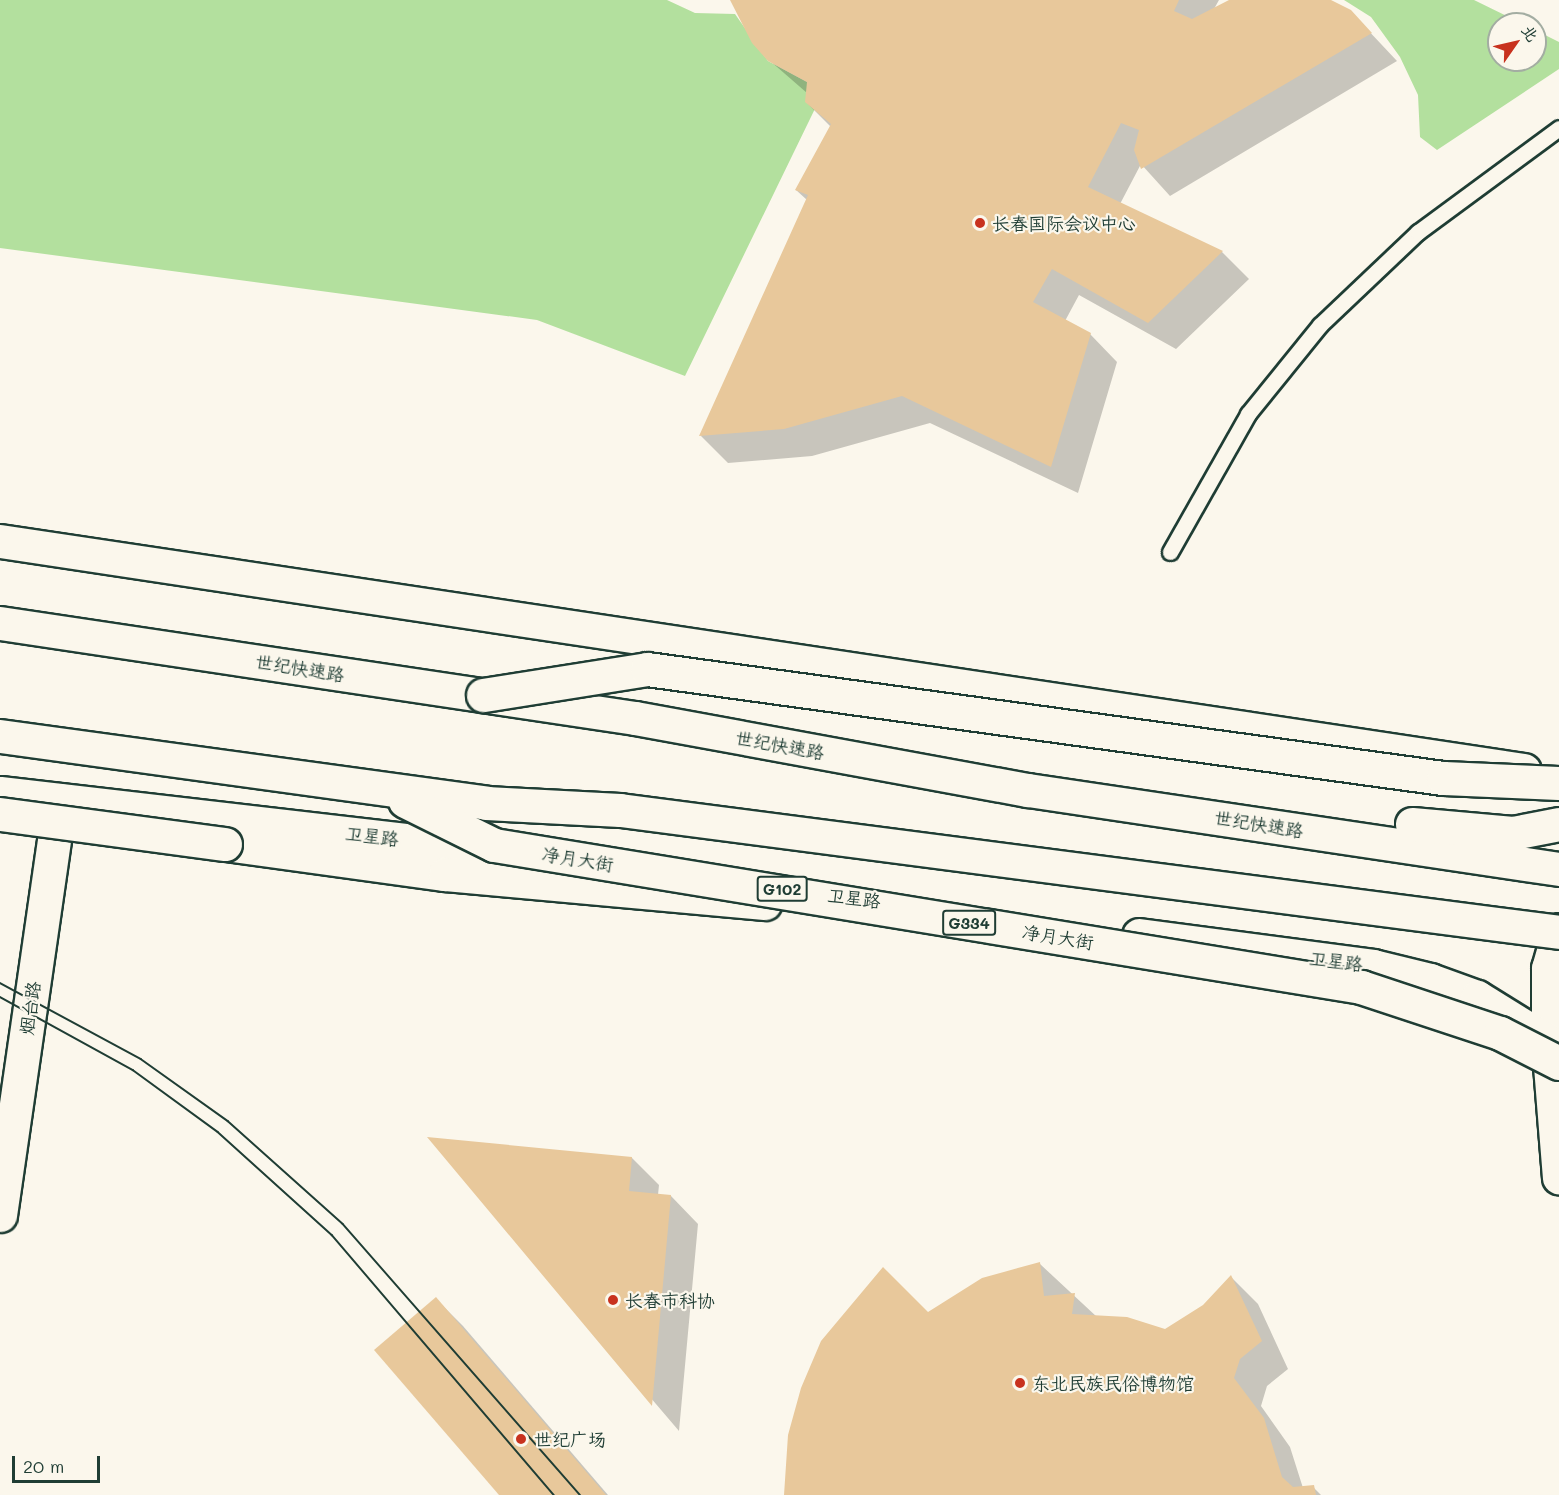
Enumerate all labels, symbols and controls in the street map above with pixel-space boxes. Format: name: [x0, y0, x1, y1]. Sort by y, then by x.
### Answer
north arrow: [1487, 12, 1547, 72]
text: 北: [1517, 20, 1544, 45]
place label: 长春国际会议中心: [992, 212, 1136, 234]
marker: 长春国际会议中心: [973, 216, 987, 230]
street label: 世纪快速路: [254, 650, 346, 686]
street label: 世纪快速路: [734, 727, 826, 763]
street label: 世纪快速路: [1213, 806, 1305, 842]
street label: 卫星路: [344, 822, 400, 850]
street label: 净月大街: [541, 843, 615, 875]
road number: G102: [756, 876, 808, 902]
street label: 卫星路: [826, 884, 882, 912]
road number: G334: [942, 910, 996, 936]
street label: 净月大街: [1021, 921, 1095, 953]
street label: 卫星路: [1308, 947, 1364, 975]
street label: 烟台路: [16, 980, 44, 1036]
place label: 长春市科协: [625, 1289, 715, 1311]
marker: 长春市科协: [606, 1293, 620, 1307]
place label: 东北民族民俗博物馆: [1032, 1372, 1194, 1394]
marker: 东北民族民俗博物馆: [1013, 1376, 1027, 1390]
place label: 世纪广场: [534, 1428, 606, 1450]
marker: 世纪广场: [512, 1430, 530, 1448]
scale bar: [15, 1444, 104, 1482]
text: 20 m: [23, 1454, 64, 1478]

